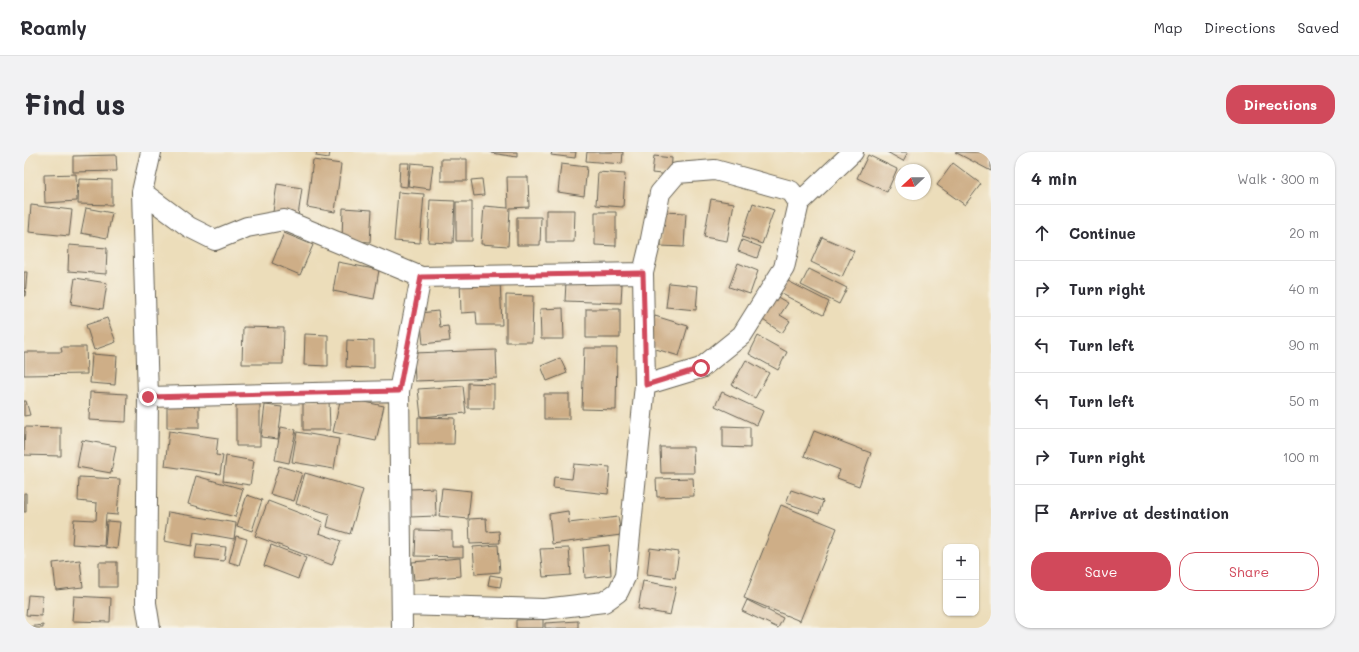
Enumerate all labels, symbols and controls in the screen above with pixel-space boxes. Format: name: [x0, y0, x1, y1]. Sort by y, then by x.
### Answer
text: Roamly: [20, 15, 87, 40]
text: Map: [1154, 18, 1182, 37]
text: Directions: [1204, 18, 1275, 37]
text: Saved: [1297, 18, 1339, 37]
button: Directions: [1226, 85, 1335, 124]
text: Find us: [24, 86, 125, 122]
north arrow: [895, 164, 931, 200]
text: 4 min: [1031, 167, 1077, 189]
text: Walk · 300 m: [1237, 170, 1319, 187]
icon: ahead: [1031, 222, 1053, 244]
text: Continue: [1069, 223, 1136, 243]
text: 20 m: [1289, 224, 1319, 241]
icon: right: [1031, 278, 1053, 300]
text: Turn right: [1069, 279, 1146, 299]
text: 40 m: [1289, 280, 1319, 297]
icon: left: [1031, 334, 1053, 356]
text: Turn left: [1069, 335, 1134, 355]
text: 90 m: [1289, 336, 1319, 353]
route start: [692, 359, 710, 377]
route end: [139, 388, 157, 406]
icon: left: [1031, 390, 1053, 412]
text: Turn left: [1069, 391, 1134, 411]
text: 50 m: [1289, 392, 1319, 409]
icon: right: [1031, 446, 1053, 468]
text: Turn right: [1069, 447, 1146, 467]
text: 100 m: [1283, 448, 1319, 465]
icon: arrive: [1031, 502, 1053, 524]
text: Arrive at destination: [1069, 503, 1229, 523]
map controls: [943, 544, 979, 616]
button: +: [943, 544, 979, 580]
button: Save: [1031, 552, 1171, 591]
button: Share: [1179, 552, 1319, 591]
button: −: [943, 580, 979, 616]

